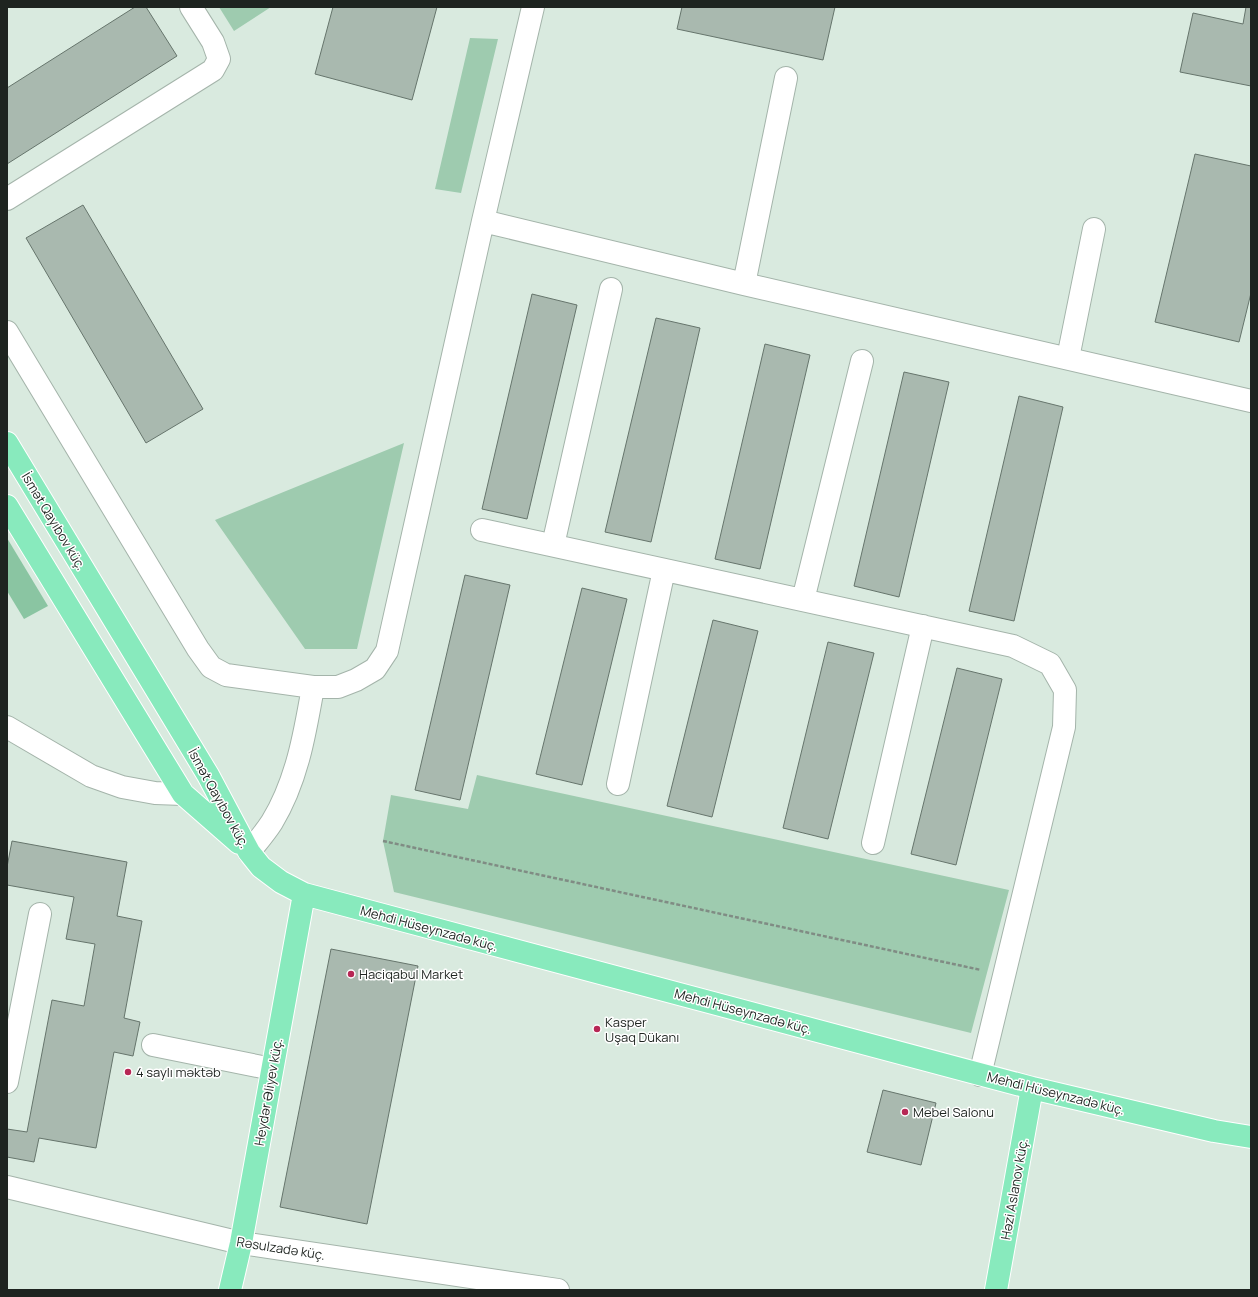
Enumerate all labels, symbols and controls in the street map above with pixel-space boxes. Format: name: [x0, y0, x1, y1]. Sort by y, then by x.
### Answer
street label: İsmət Qayıbov küç.: [18, 469, 90, 573]
street label: İsmət Qayıbov küç.: [184, 745, 254, 851]
street label: Mehdi Hüseynzadə küç.: [359, 901, 499, 955]
place label: Haciqabul Market: [359, 965, 463, 983]
marker: Haciqabul Market: [346, 969, 356, 979]
street label: Mehdi Hüseynzadə küç.: [673, 984, 813, 1038]
place label: Kasper Uşaq Dükanı: [605, 1013, 679, 1046]
marker: Kasper Uşaq Dükanı: [592, 1024, 602, 1034]
street label: Heydər Əliyev küç.: [250, 1037, 286, 1147]
place label: 4 saylı məktəb: [136, 1063, 221, 1081]
marker: 4 saylı məktəb: [123, 1067, 133, 1077]
street label: Mehdi Hüseynzadə küç.: [985, 1067, 1127, 1119]
place label: Mebel Salonu: [913, 1103, 994, 1121]
marker: Mebel Salonu: [900, 1107, 910, 1117]
street label: Həzi Aslanov küç.: [996, 1137, 1032, 1241]
street label: Rəsulzadə küç.: [235, 1232, 327, 1264]

